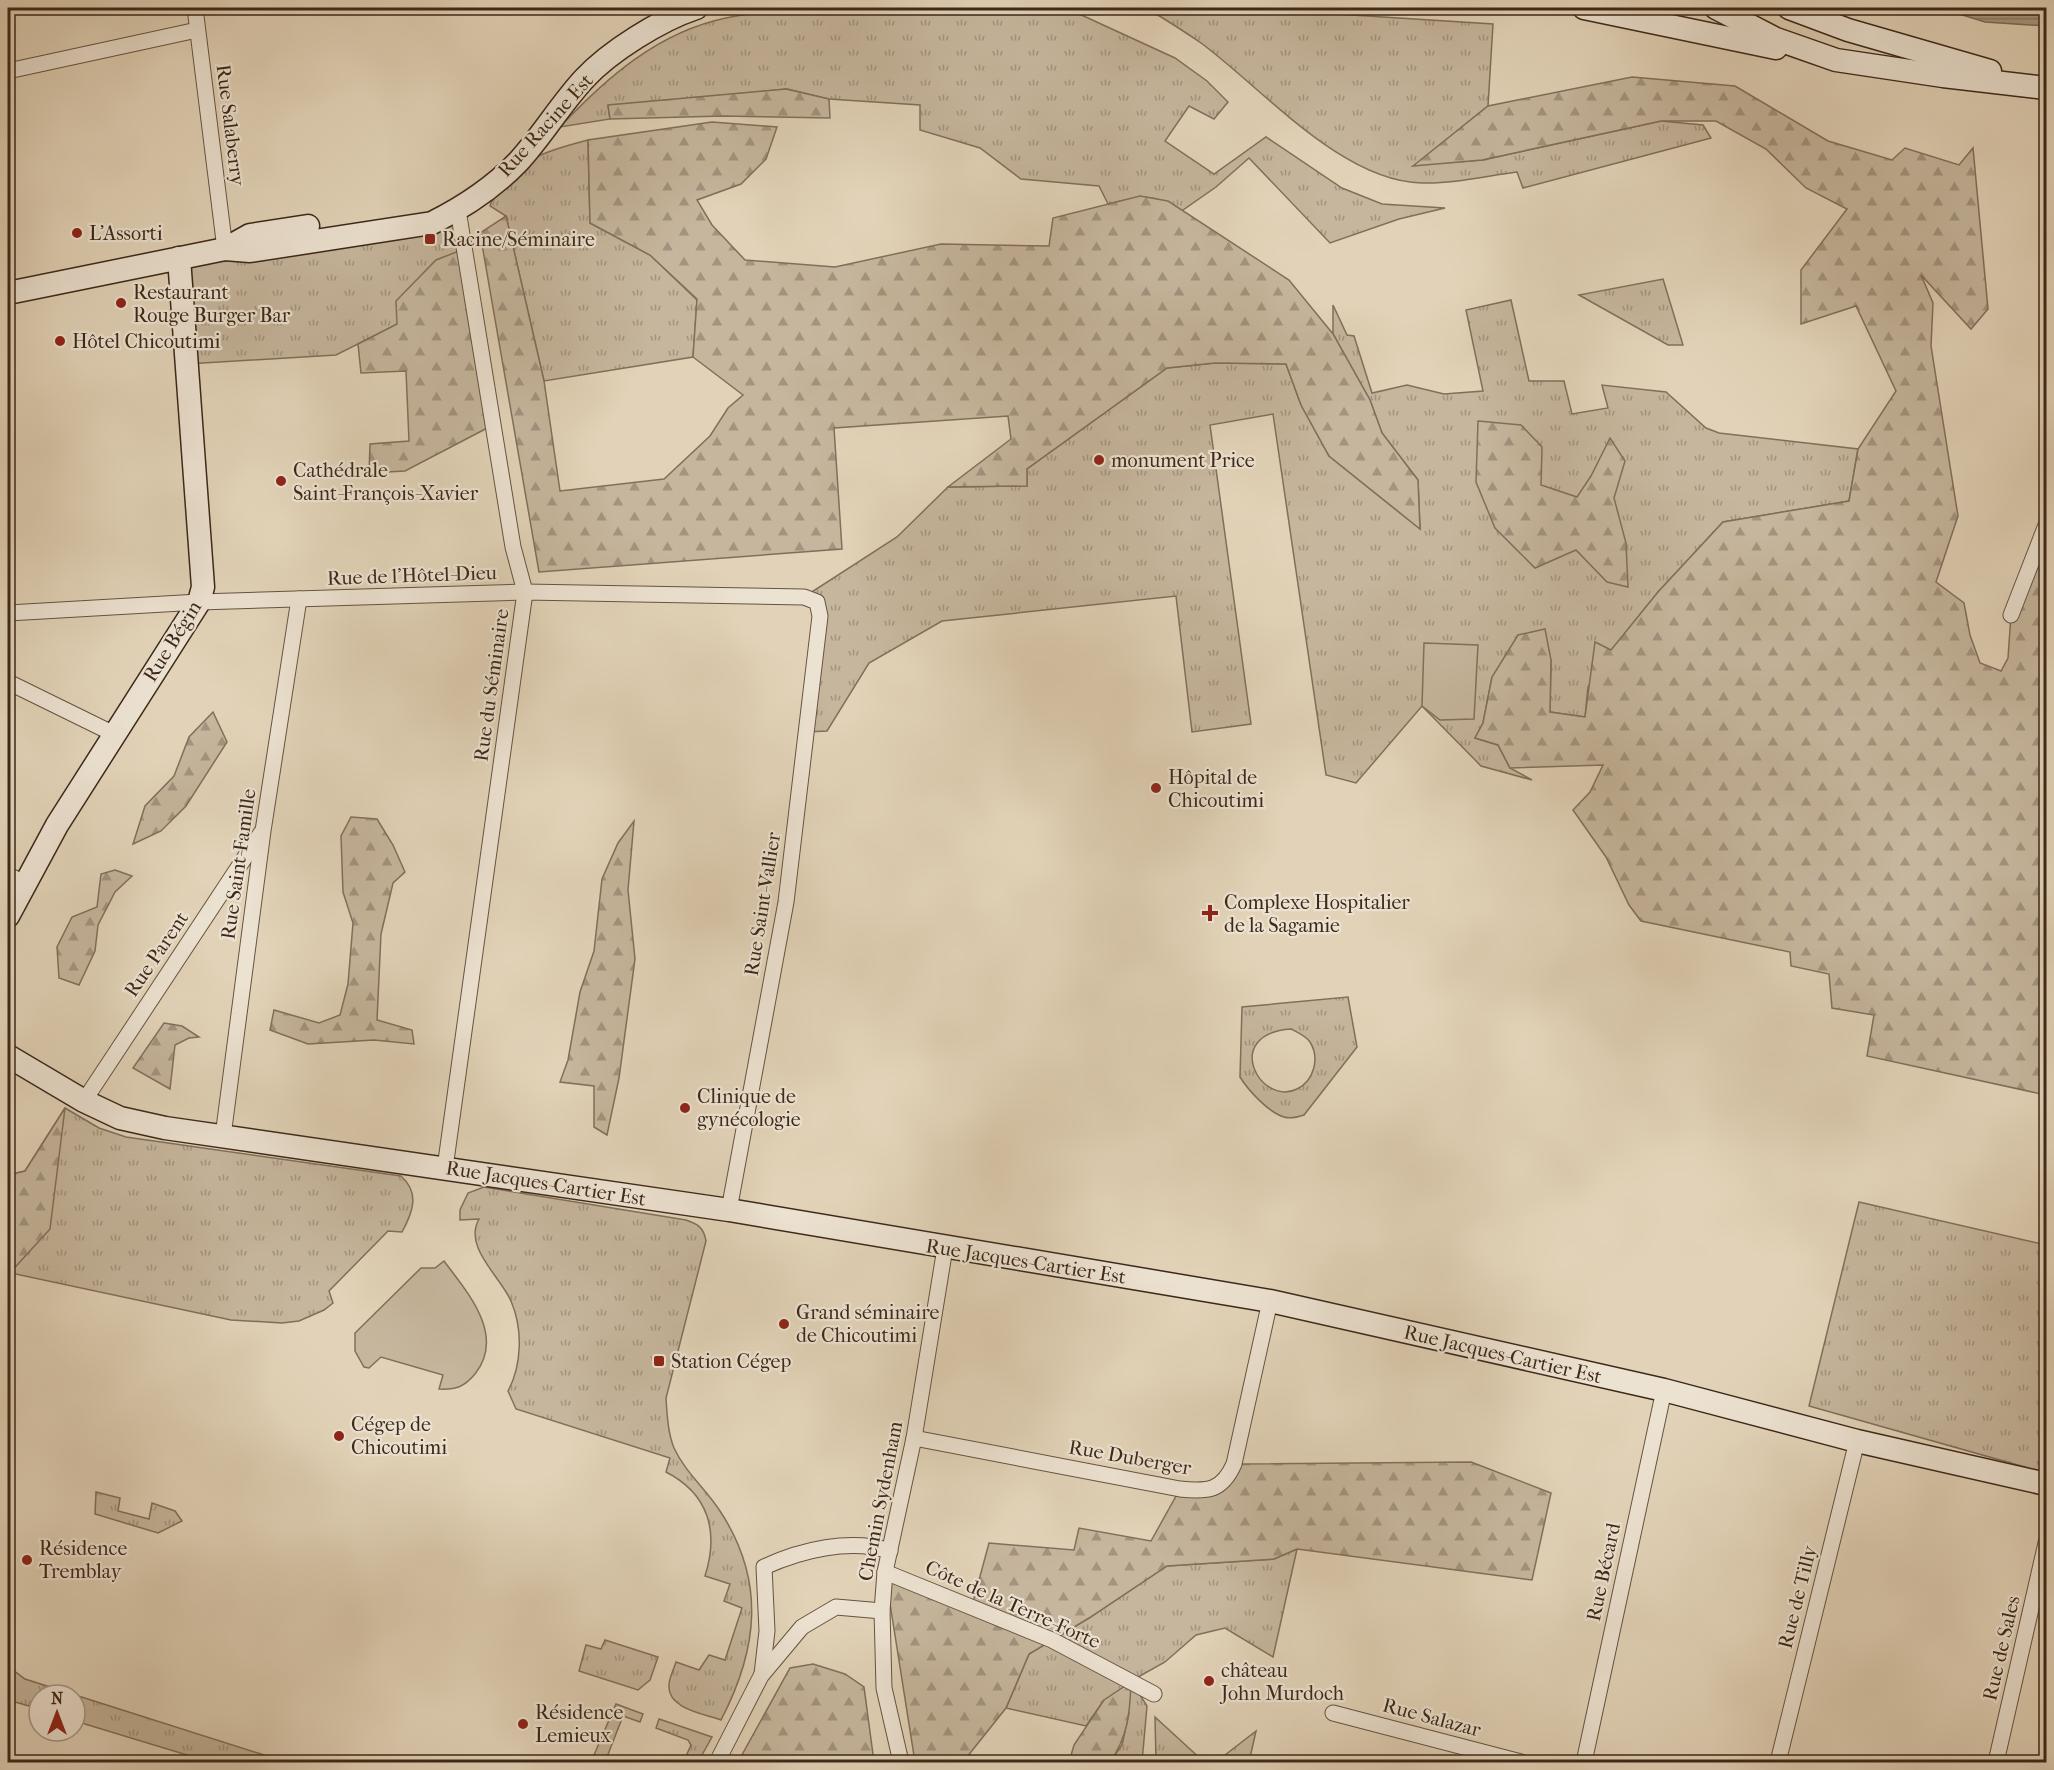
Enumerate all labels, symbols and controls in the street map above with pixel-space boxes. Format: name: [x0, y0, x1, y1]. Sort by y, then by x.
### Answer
street label: Rue Salaberry: [212, 63, 250, 188]
street label: Rue Racine Est: [493, 69, 598, 182]
place label: L'Assorti: [89, 222, 163, 245]
marker: L'Assorti: [70, 226, 84, 240]
place label: Racine/Séminaire: [442, 228, 595, 251]
marker: Racine/Séminaire: [423, 232, 437, 246]
place label: Restaurant Rouge Burger Bar: [133, 281, 291, 327]
marker: Restaurant Rouge Burger Bar: [114, 296, 128, 310]
place label: Hôtel Chicoutimi: [72, 330, 221, 353]
marker: Hôtel Chicoutimi: [53, 334, 67, 348]
place label: monument Price: [1111, 449, 1255, 472]
marker: monument Price: [1092, 453, 1106, 467]
place label: Cathédrale Saint-François-Xavier: [293, 459, 479, 505]
marker: Cathédrale Saint-François-Xavier: [274, 474, 288, 488]
street label: Rue de l'Hôtel-Dieu: [327, 561, 498, 590]
street label: Rue Bégin: [139, 596, 206, 686]
street label: Rue du Séminaire: [469, 607, 514, 763]
place label: Hôpital de Chicoutimi: [1168, 766, 1264, 812]
marker: Hôpital de Chicoutimi: [1149, 781, 1163, 795]
street label: Rue Saint-Famille: [217, 787, 260, 941]
street label: Rue Saint-Vallier: [740, 830, 785, 978]
place label: Complexe Hospitalier de la Sagamie: [1224, 891, 1410, 937]
marker: Complexe Hospitalier de la Sagamie: [1201, 904, 1219, 922]
street label: Rue Parent: [120, 907, 193, 1001]
place label: Clinique de gynécologie: [697, 1085, 801, 1131]
marker: Clinique de gynécologie: [678, 1101, 692, 1115]
street label: Rue Jacques-Cartier Est: [444, 1156, 648, 1211]
street label: Rue Jacques-Cartier Est: [924, 1234, 1128, 1289]
place label: Grand séminaire de Chicoutimi: [796, 1301, 940, 1347]
marker: Grand séminaire de Chicoutimi: [777, 1317, 791, 1331]
street label: Rue Jacques-Cartier Est: [1402, 1321, 1604, 1388]
place label: Station Cégep: [671, 1350, 791, 1373]
marker: Station Cégep: [652, 1354, 666, 1368]
place label: Cégep de Chicoutimi: [351, 1413, 447, 1459]
street label: Chemin Sydenham: [854, 1419, 907, 1583]
marker: Cégep de Chicoutimi: [332, 1429, 346, 1443]
street label: Rue Duberger: [1067, 1435, 1193, 1480]
street label: Rue Bécard: [1582, 1520, 1625, 1623]
place label: Résidence Tremblay: [39, 1537, 127, 1583]
street label: Rue de Tilly: [1774, 1542, 1822, 1651]
marker: Résidence Tremblay: [20, 1553, 34, 1567]
street label: Côte de la Terre-Forte: [922, 1556, 1104, 1653]
street label: Rue de Sales: [1978, 1593, 2025, 1703]
place label: château John Murdoch: [1219, 1659, 1345, 1705]
marker: château John Murdoch: [1202, 1674, 1216, 1688]
north arrow: [27, 1683, 87, 1743]
text: N: [51, 1689, 64, 1708]
street label: Rue Salazar: [1380, 1693, 1484, 1742]
place label: Résidence Lemieux: [535, 1701, 623, 1747]
marker: Résidence Lemieux: [516, 1717, 530, 1731]

